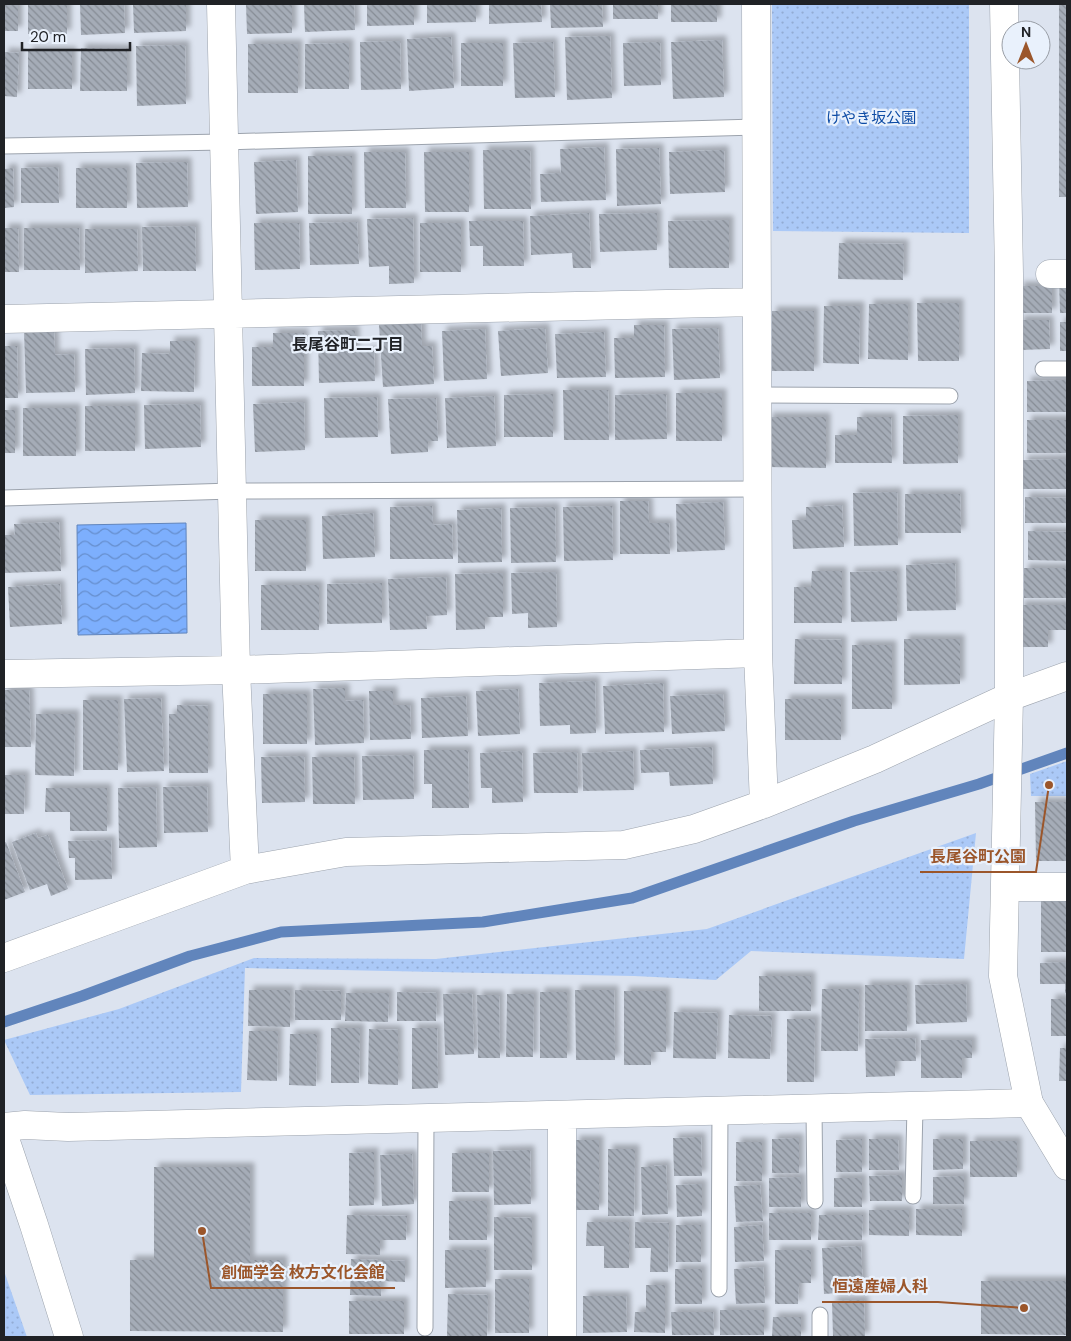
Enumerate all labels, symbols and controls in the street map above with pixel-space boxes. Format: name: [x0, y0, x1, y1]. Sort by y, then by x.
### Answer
scale bar: [22, 20, 130, 52]
north arrow: [1001, 20, 1051, 70]
text: N: [1021, 23, 1031, 41]
text: 20 m: [30, 27, 66, 47]
park label: けやき坂公園: [826, 108, 916, 128]
district label: 長尾谷町二丁目: [292, 334, 404, 355]
callout: 長尾谷町公園: [920, 841, 1036, 872]
text: 長尾谷町公園: [930, 846, 1026, 867]
callout: 創価学会 枚方文化会館: [211, 1257, 395, 1288]
text: 創価学会 枚方文化会館: [221, 1262, 385, 1283]
callout: 恒遠産婦人科: [822, 1271, 938, 1302]
text: 恒遠産婦人科: [832, 1276, 928, 1297]

